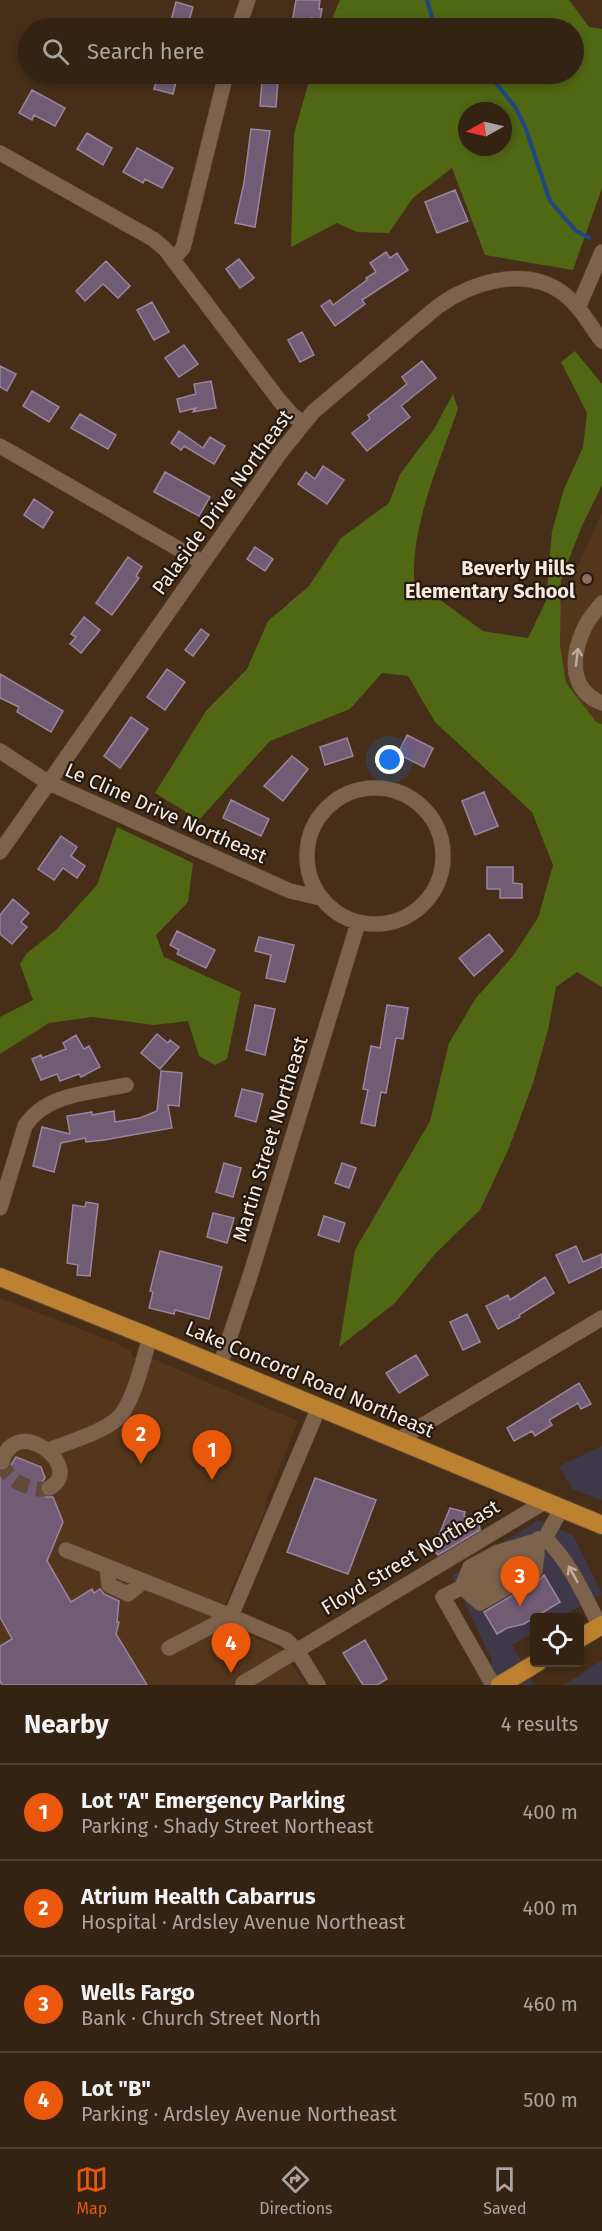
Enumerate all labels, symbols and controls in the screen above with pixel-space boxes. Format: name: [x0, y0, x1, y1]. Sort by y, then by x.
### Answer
search box: [18, 18, 584, 84]
icon: search: [39, 35, 72, 68]
text: Search here: [87, 38, 205, 65]
north arrow: [458, 102, 512, 156]
street label: Palaside Drive Northeast: [147, 404, 298, 599]
place label: Beverly Hills Elementary School: [405, 556, 575, 603]
marker: Beverly Hills Elementary School: [580, 572, 594, 586]
one-way arrow: [571, 648, 582, 668]
your location: [375, 745, 404, 774]
street label: Le Cline Drive Northeast: [61, 758, 271, 869]
street label: Martin Street Northeast: [227, 1033, 313, 1245]
street label: Lake Concord Road Northeast: [182, 1316, 439, 1443]
pin: 2: [122, 1414, 160, 1464]
pin: 1: [192, 1430, 232, 1480]
street label: Floyd Street Northeast: [317, 1494, 504, 1620]
pin: 3: [500, 1556, 540, 1606]
one-way arrow: [566, 1566, 578, 1583]
map controls: [530, 1613, 584, 1667]
button: locate: [530, 1613, 584, 1667]
pin: 4: [212, 1624, 250, 1673]
text: Nearby: [24, 1709, 109, 1740]
text: 4 results: [501, 1712, 578, 1736]
text: Lot "A" Emergency Parking: [81, 1787, 345, 1814]
text: 1: [39, 1800, 48, 1824]
text: 400 m: [523, 1800, 578, 1824]
text: Parking · Shady Street Northeast: [81, 1814, 374, 1838]
text: Atrium Health Cabarrus: [81, 1883, 316, 1910]
text: 2: [38, 1896, 49, 1920]
text: 400 m: [523, 1896, 578, 1920]
text: Hospital · Ardsley Avenue Northeast: [81, 1910, 405, 1934]
text: Wells Fargo: [81, 1979, 195, 2006]
text: 3: [38, 1992, 49, 2016]
text: 460 m: [523, 1992, 578, 2016]
text: Bank · Church Street North: [81, 2006, 321, 2030]
text: Lot "B": [81, 2075, 151, 2102]
text: 4: [38, 2088, 49, 2112]
text: 500 m: [523, 2088, 578, 2112]
text: Parking · Ardsley Avenue Northeast: [81, 2102, 397, 2126]
tab: Map: [75, 2163, 108, 2218]
tab: Directions: [259, 2163, 333, 2218]
tab: Saved: [483, 2163, 527, 2218]

